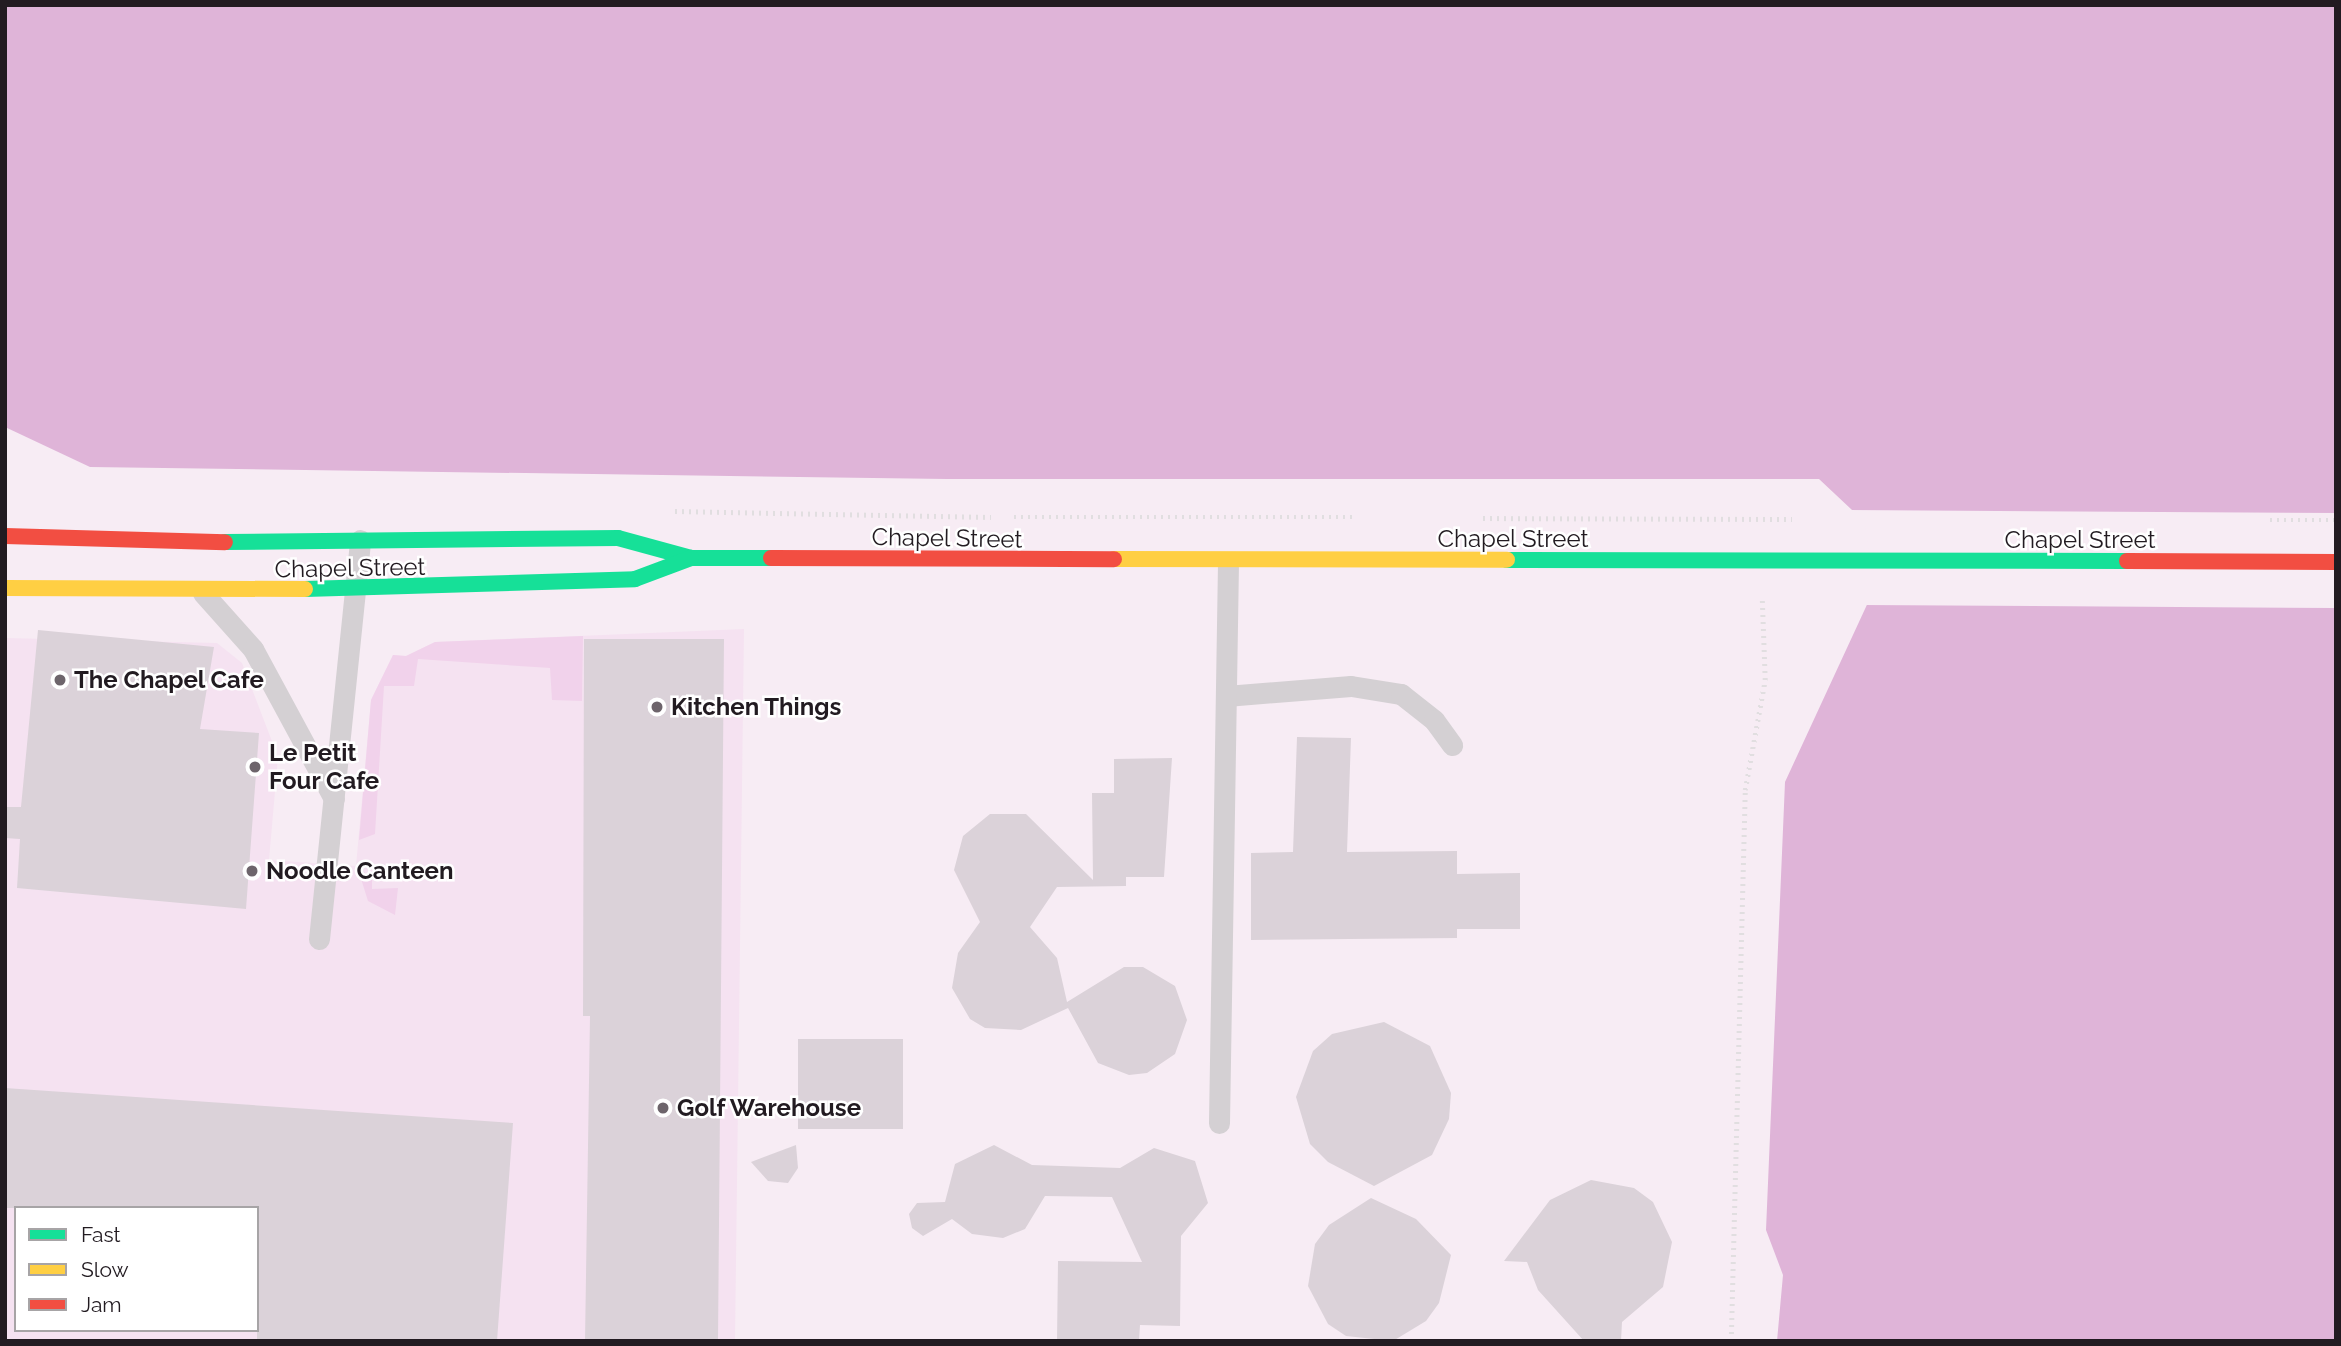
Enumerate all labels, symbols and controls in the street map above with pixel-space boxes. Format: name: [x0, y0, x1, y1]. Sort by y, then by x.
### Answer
street label: Chapel Street: [871, 522, 1023, 554]
street label: Chapel Street: [1437, 525, 1589, 553]
street label: Chapel Street: [2004, 526, 2156, 554]
street label: Chapel Street: [274, 552, 426, 584]
place label: The Chapel Cafe: [74, 666, 264, 694]
marker: The Chapel Cafe: [52, 672, 68, 688]
place label: Kitchen Things: [671, 693, 842, 721]
marker: Kitchen Things: [649, 699, 665, 715]
place label: Le Petit Four Cafe: [269, 739, 380, 795]
marker: Le Petit Four Cafe: [247, 759, 263, 775]
place label: Noodle Canteen: [266, 857, 453, 885]
marker: Noodle Canteen: [244, 863, 260, 879]
place label: Golf Warehouse: [677, 1094, 862, 1122]
marker: Golf Warehouse: [655, 1100, 671, 1116]
legend: [14, 1206, 259, 1332]
text: Fast: [81, 1222, 121, 1247]
text: Slow: [81, 1257, 129, 1282]
text: Jam: [81, 1292, 122, 1317]

